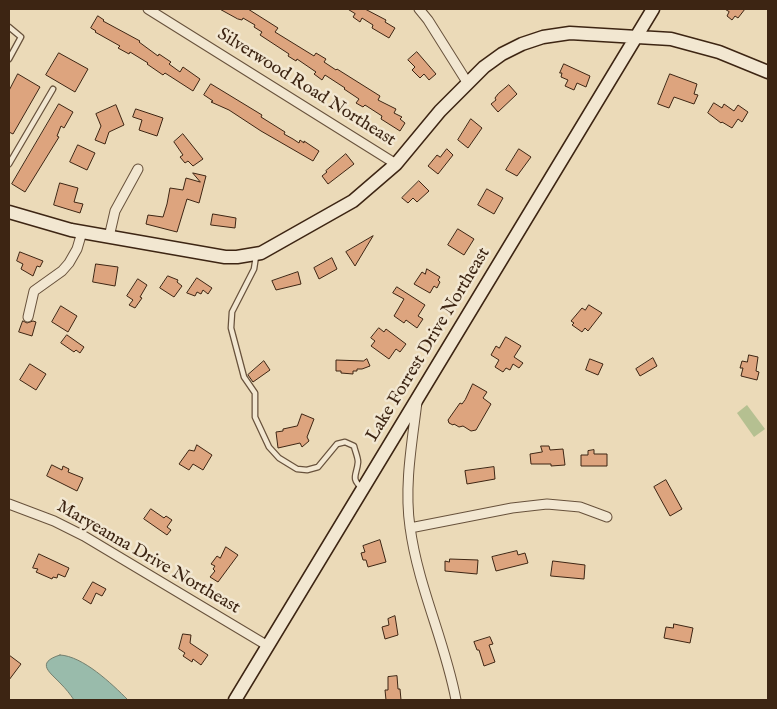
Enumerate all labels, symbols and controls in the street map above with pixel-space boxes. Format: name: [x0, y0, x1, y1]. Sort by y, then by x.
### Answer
street label: Silverwood Road Northeast: [213, 24, 399, 152]
street label: Lake Forrest Drive Northeast: [362, 244, 496, 446]
street label: Maryeanna Drive Northeast: [52, 497, 244, 619]

